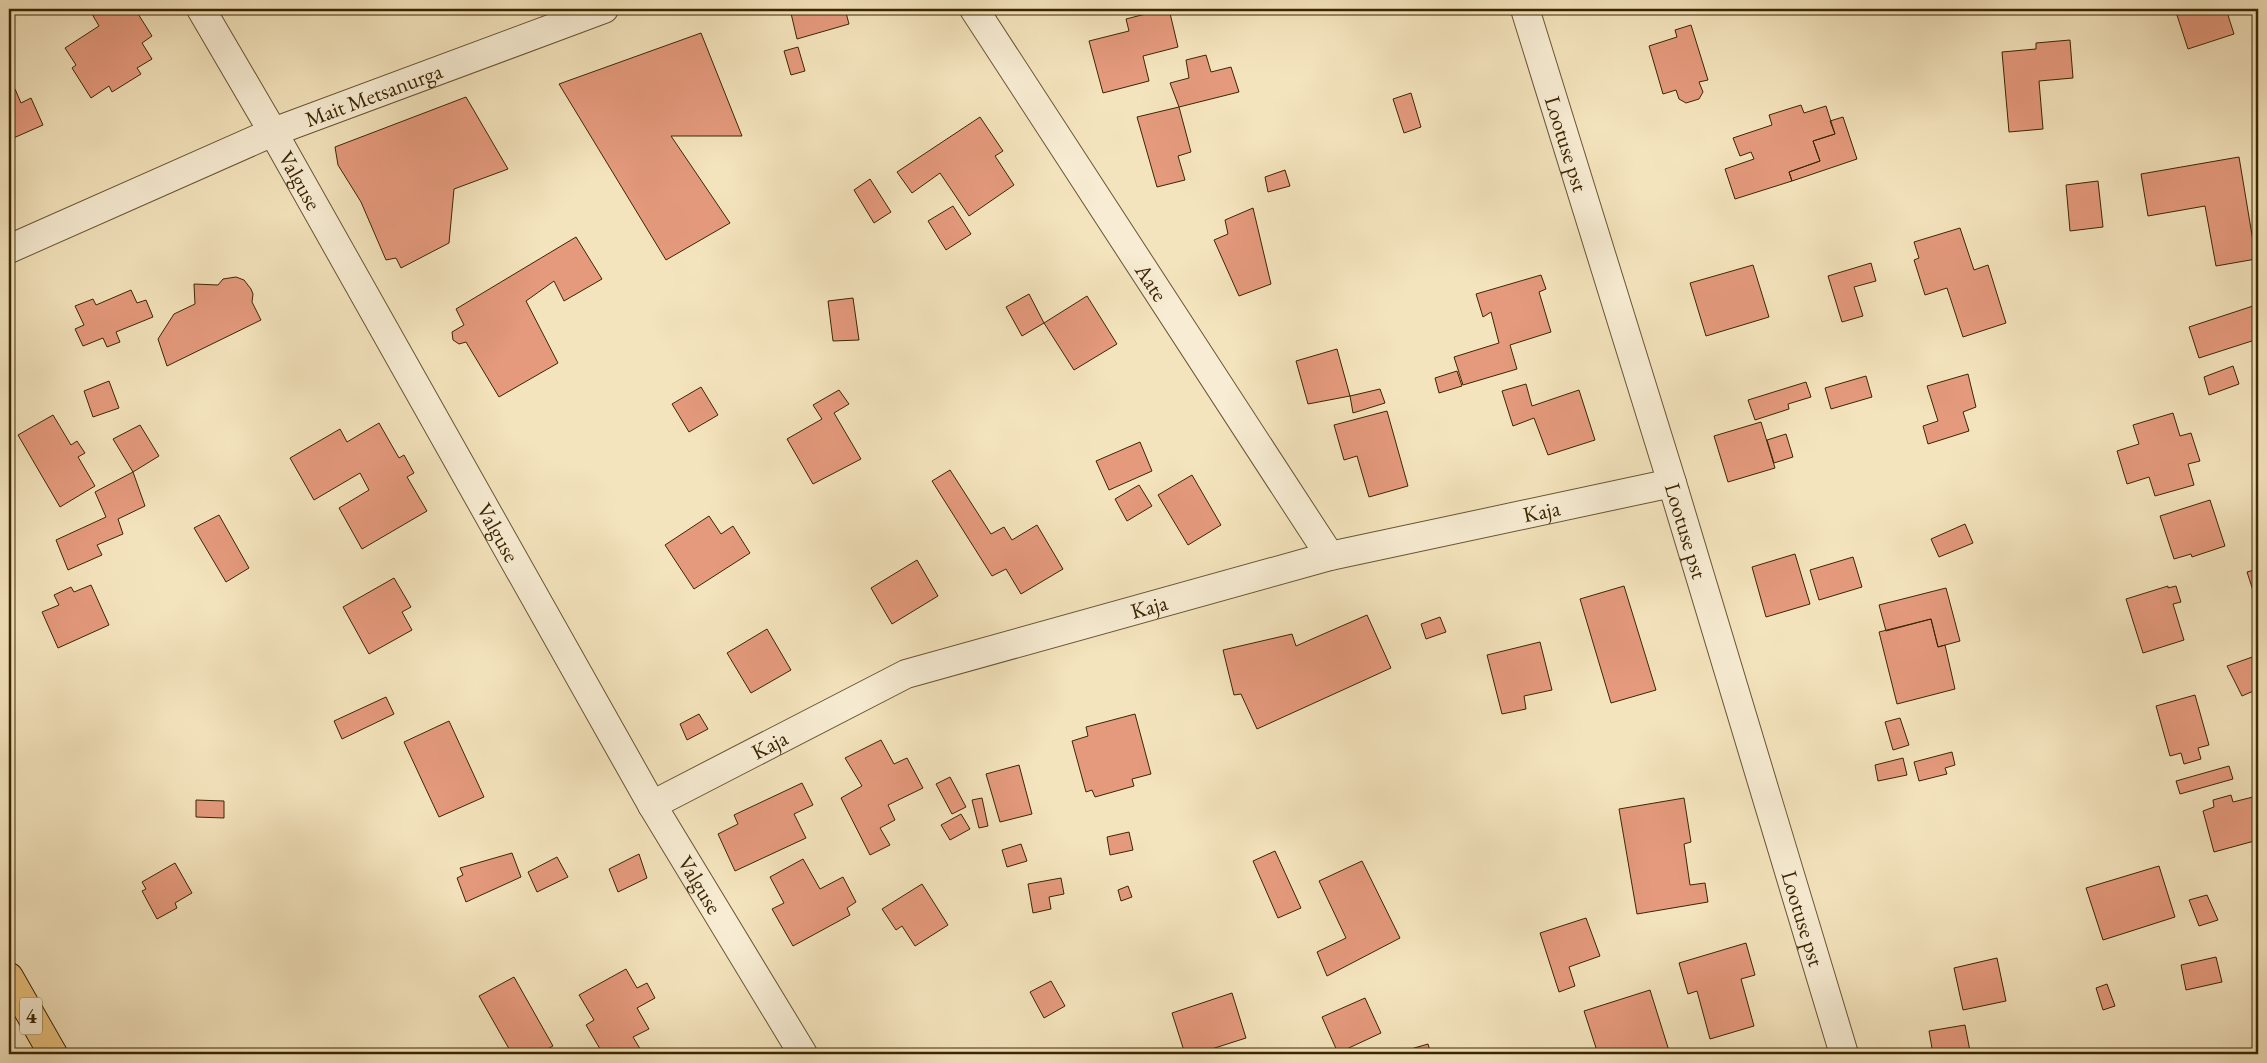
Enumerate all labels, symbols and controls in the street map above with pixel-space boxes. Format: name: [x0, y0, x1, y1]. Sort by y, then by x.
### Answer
street label: Mait Metsanurga: [301, 56, 447, 134]
street label: Lootuse pst: [1538, 92, 1595, 195]
street label: Valguse: [272, 146, 328, 216]
street label: Aate: [1128, 257, 1175, 307]
street label: Lootuse pst: [1658, 479, 1714, 582]
street label: Kaja: [1520, 493, 1563, 529]
street label: Valguse: [470, 498, 526, 568]
street label: Kaja: [1127, 588, 1171, 626]
street label: Kaja: [746, 723, 793, 766]
street label: Valguse: [671, 850, 729, 920]
street label: Lootuse pst: [1775, 867, 1831, 970]
road number: 4: [20, 998, 42, 1034]

